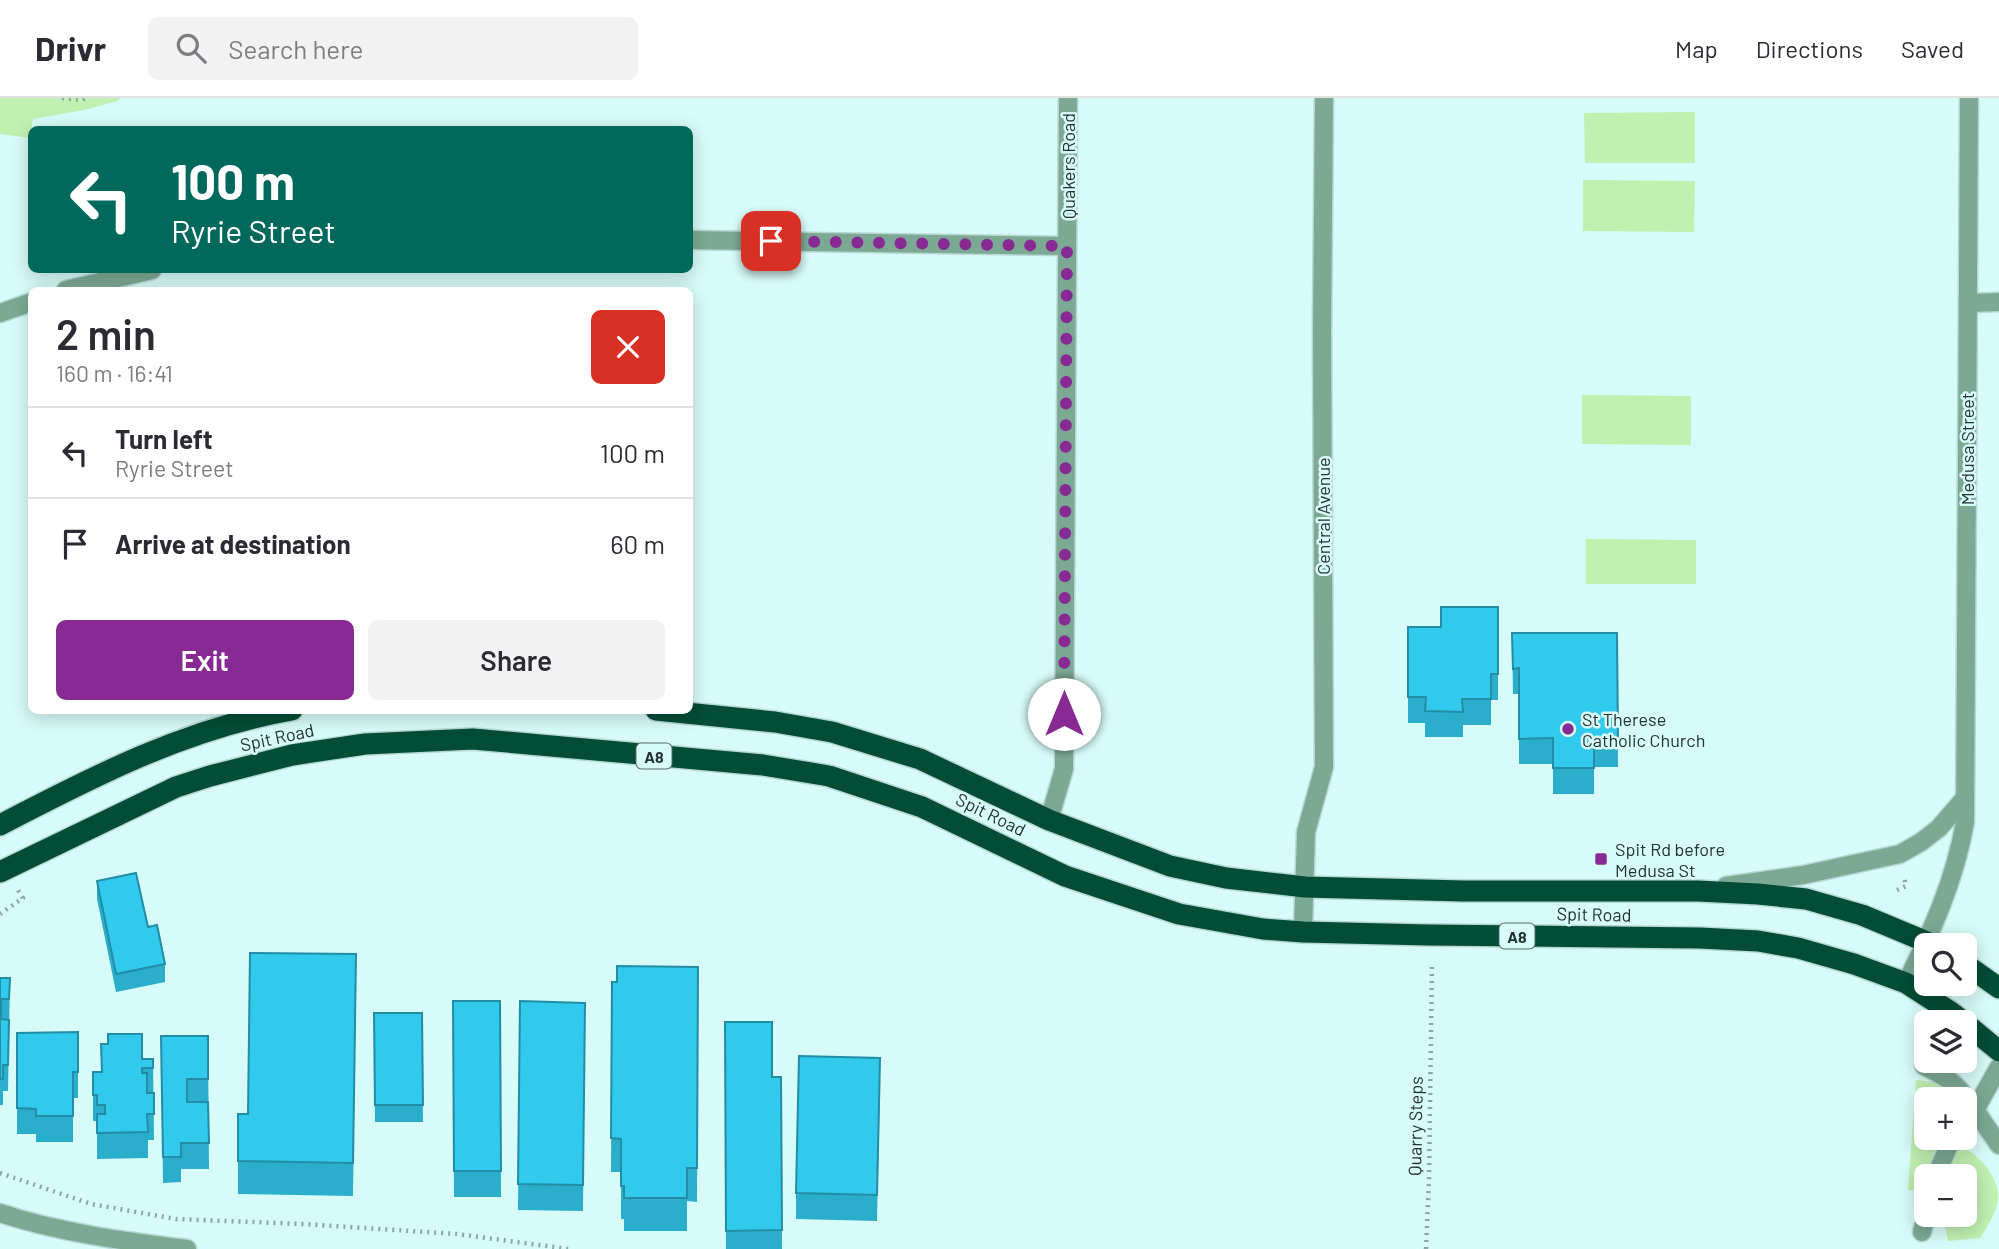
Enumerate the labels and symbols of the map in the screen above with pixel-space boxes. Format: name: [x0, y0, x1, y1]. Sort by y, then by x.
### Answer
street label: Quakers Road: [1057, 113, 1079, 219]
pin: [741, 211, 801, 271]
street label: Medusa Street: [1956, 393, 1978, 505]
street label: Central Avenue: [1312, 457, 1334, 575]
position arrow: [1027, 677, 1101, 751]
place label: St Therese Catholic Church: [1582, 708, 1705, 751]
street label: Spit Road: [238, 718, 316, 756]
marker: St Therese Catholic Church: [1560, 721, 1576, 737]
road number: A8: [636, 744, 672, 768]
street label: Spit Road: [952, 788, 1030, 840]
place label: Spit Rd before Medusa St: [1615, 838, 1725, 881]
marker: Spit Rd before Medusa St: [1593, 851, 1609, 867]
street label: Spit Road: [1556, 902, 1632, 926]
road number: A8: [1500, 923, 1534, 948]
street label: Quarry Steps: [1403, 1076, 1427, 1176]

